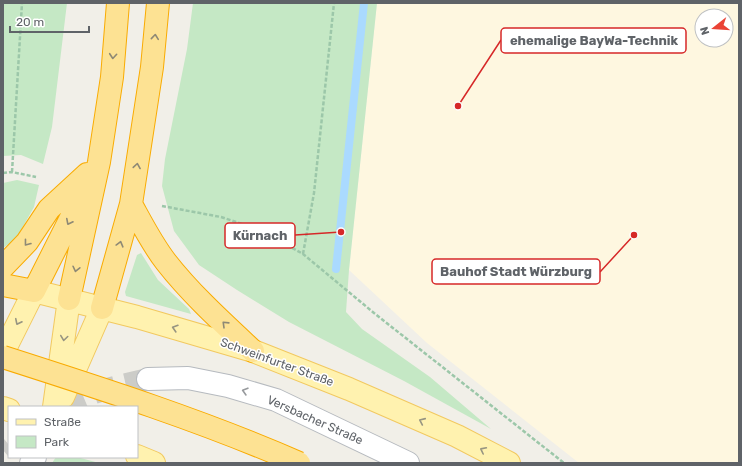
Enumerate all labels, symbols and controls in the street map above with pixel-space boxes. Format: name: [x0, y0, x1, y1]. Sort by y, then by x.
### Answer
scale bar: [10, 8, 89, 34]
north arrow: [694, 8, 734, 48]
text: 20 m: [16, 15, 44, 29]
text: N: [698, 25, 712, 36]
callout: ehemalige BayWa-Technik: [501, 28, 686, 53]
text: ehemalige BayWa-Technik: [510, 33, 678, 48]
one-way arrow: [150, 34, 159, 40]
one-way arrow: [109, 53, 118, 59]
one-way arrow: [132, 163, 141, 169]
one-way arrow: [66, 218, 73, 225]
callout: Kürnach: [225, 223, 295, 248]
text: Kürnach: [233, 228, 287, 243]
one-way arrow: [24, 238, 31, 245]
one-way arrow: [115, 240, 124, 247]
callout: Bauhof Stadt Würzburg: [432, 259, 600, 284]
text: Bauhof Stadt Würzburg: [440, 264, 592, 279]
one-way arrow: [73, 266, 81, 272]
one-way arrow: [15, 318, 23, 325]
one-way arrow: [222, 321, 230, 329]
one-way arrow: [172, 324, 179, 333]
one-way arrow: [60, 335, 69, 341]
street label: Schweinfurter Straße: [218, 335, 336, 389]
one-way arrow: [241, 387, 248, 396]
street label: Versbacher Straße: [265, 393, 365, 448]
legend: [8, 406, 138, 458]
text: Straße: [44, 415, 81, 429]
one-way arrow: [418, 417, 425, 425]
text: Park: [44, 435, 70, 449]
one-way arrow: [480, 447, 488, 454]

